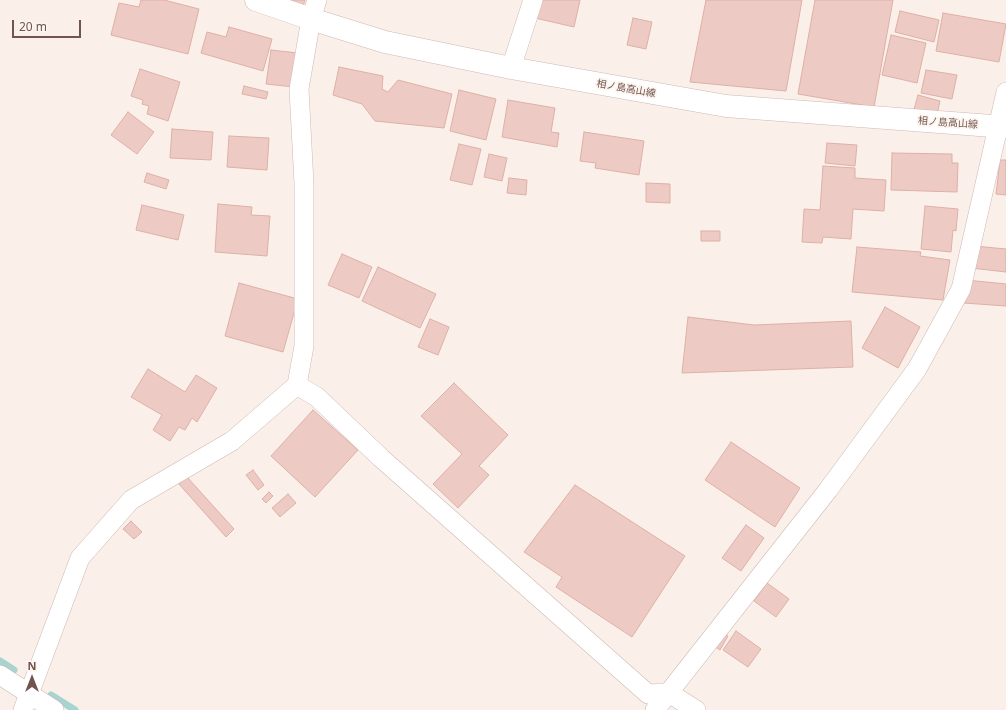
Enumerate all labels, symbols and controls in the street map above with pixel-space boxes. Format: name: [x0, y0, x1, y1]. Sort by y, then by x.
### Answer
scale bar: [14, 12, 83, 38]
text: 20 m: [19, 18, 47, 35]
street label: 相ノ島高山線: [595, 78, 657, 100]
street label: 相ノ島高山線: [918, 115, 978, 131]
north arrow: [12, 658, 52, 698]
text: N: [28, 658, 36, 673]

